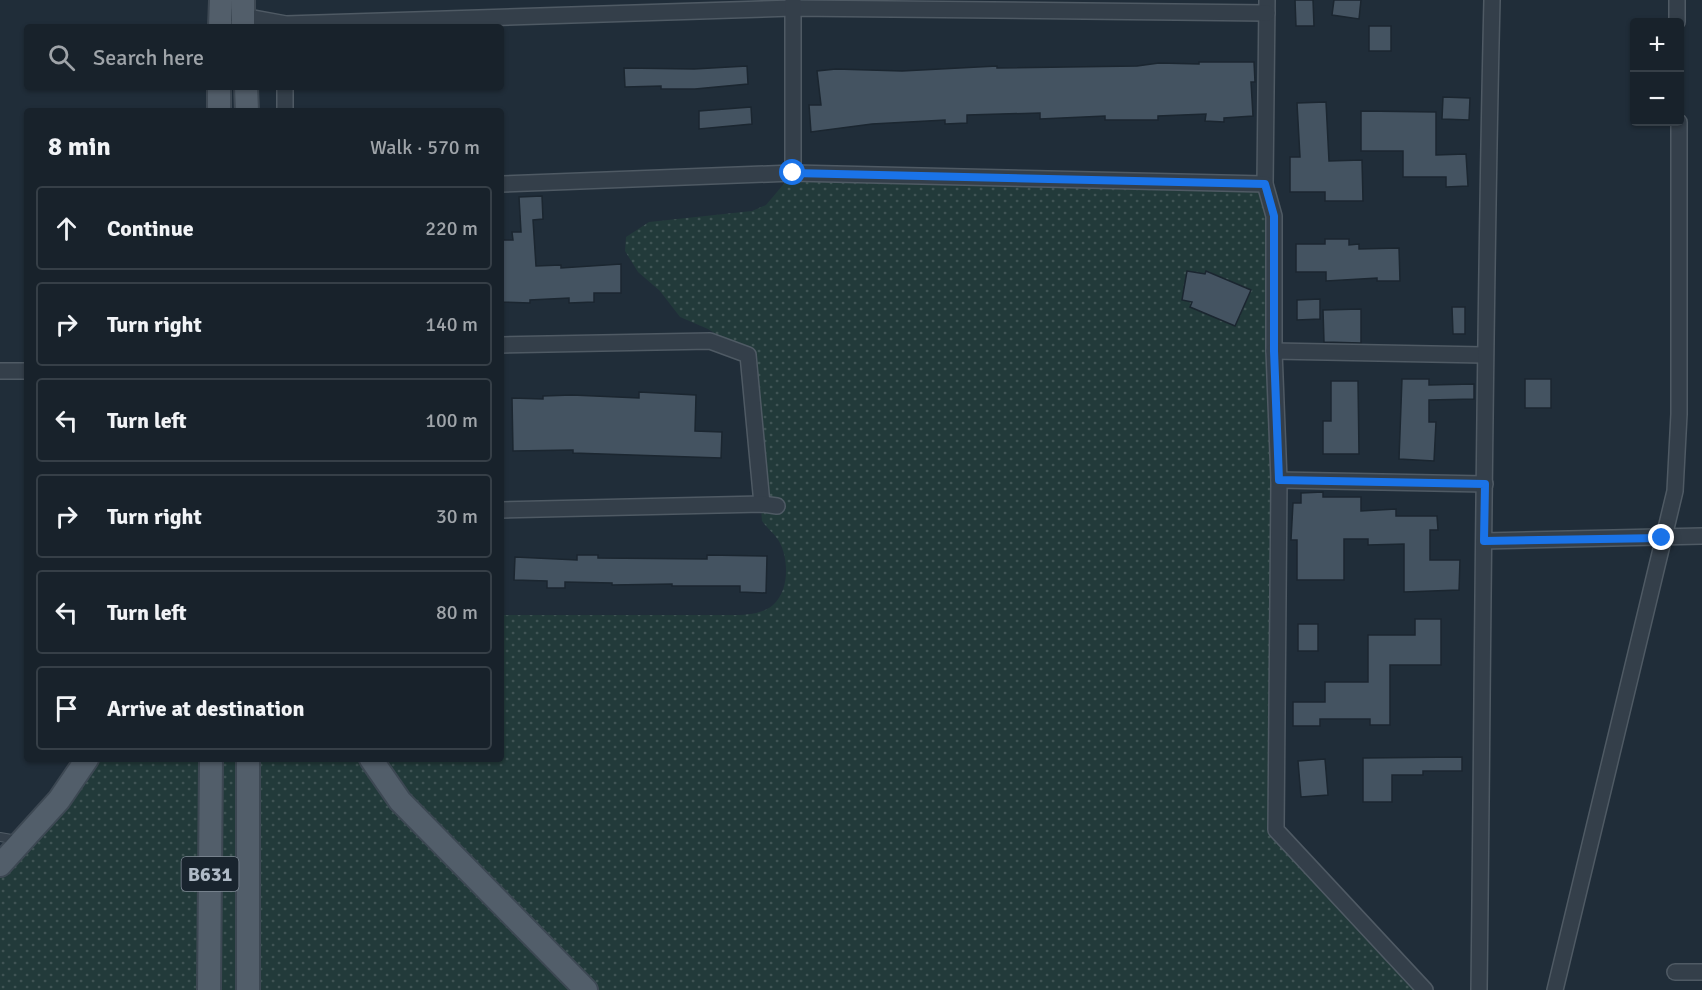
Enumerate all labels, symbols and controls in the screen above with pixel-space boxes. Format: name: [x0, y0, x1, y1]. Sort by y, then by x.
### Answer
map controls: [1630, 18, 1684, 126]
button: +: [1630, 18, 1684, 72]
search box: [24, 24, 504, 90]
icon: search: [45, 41, 78, 74]
text: Search here: [93, 44, 204, 71]
button: −: [1630, 72, 1684, 126]
text: 8 min: [48, 131, 111, 163]
text: Walk · 570 m: [370, 135, 480, 160]
route start: [779, 159, 805, 185]
icon: ahead: [50, 212, 83, 245]
text: Continue: [107, 215, 194, 242]
text: 220 m: [425, 216, 478, 241]
icon: right: [50, 308, 83, 341]
text: Turn right: [107, 311, 202, 338]
text: 140 m: [425, 312, 478, 337]
icon: left: [50, 404, 83, 437]
text: Turn left: [107, 407, 187, 434]
text: 100 m: [425, 408, 478, 433]
icon: right: [50, 500, 83, 533]
text: Turn right: [107, 503, 202, 530]
text: 30 m: [436, 504, 478, 529]
route end: [1648, 524, 1674, 550]
icon: left: [50, 596, 83, 629]
text: Turn left: [107, 599, 187, 626]
text: 80 m: [436, 600, 478, 625]
icon: arrive: [50, 692, 83, 725]
text: Arrive at destination: [107, 695, 304, 722]
road number: B631: [182, 857, 238, 891]

